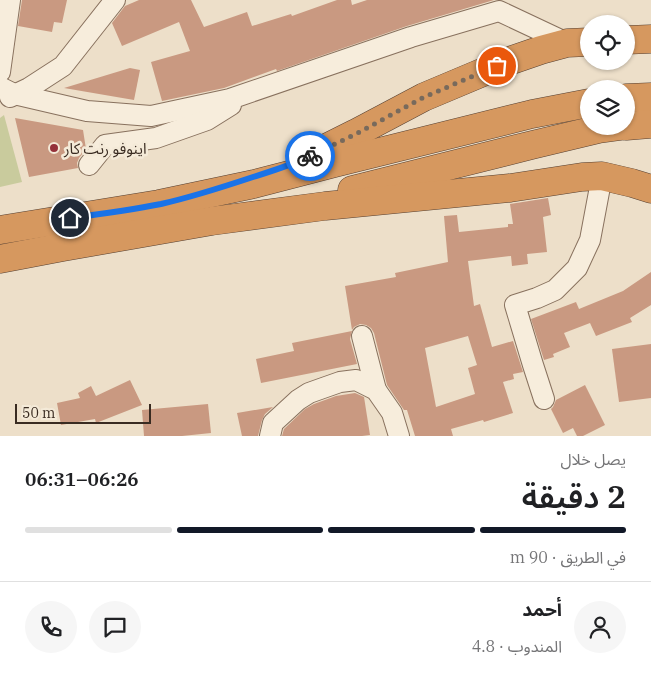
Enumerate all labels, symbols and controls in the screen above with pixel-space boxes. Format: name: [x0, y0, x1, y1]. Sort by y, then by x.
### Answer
map controls: [580, 15, 635, 135]
button: locate: [580, 15, 635, 70]
pin: [476, 45, 518, 87]
icon: bag: [483, 52, 511, 80]
button: layers: [580, 80, 635, 135]
courier: [285, 131, 335, 181]
place label: اينوفو رنت كار: [63, 139, 147, 158]
marker: اينوفو رنت كار: [48, 142, 60, 154]
icon: bike: [296, 142, 324, 170]
pin: [49, 197, 91, 239]
icon: home: [56, 204, 84, 232]
scale bar: [15, 401, 151, 424]
text: 50 m: [22, 404, 55, 422]
text: يصل خلال: [561, 449, 626, 469]
text: 06:26–06:31: [25, 467, 139, 491]
text: 2 دقيقة: [522, 475, 626, 517]
text: في الطريق · 90 m: [510, 547, 626, 567]
text: أحمد: [522, 597, 562, 621]
button: phone: [25, 601, 77, 653]
button: chat: [89, 601, 141, 653]
button: person: [574, 601, 626, 653]
text: المندوب · 4.8: [472, 636, 562, 656]

